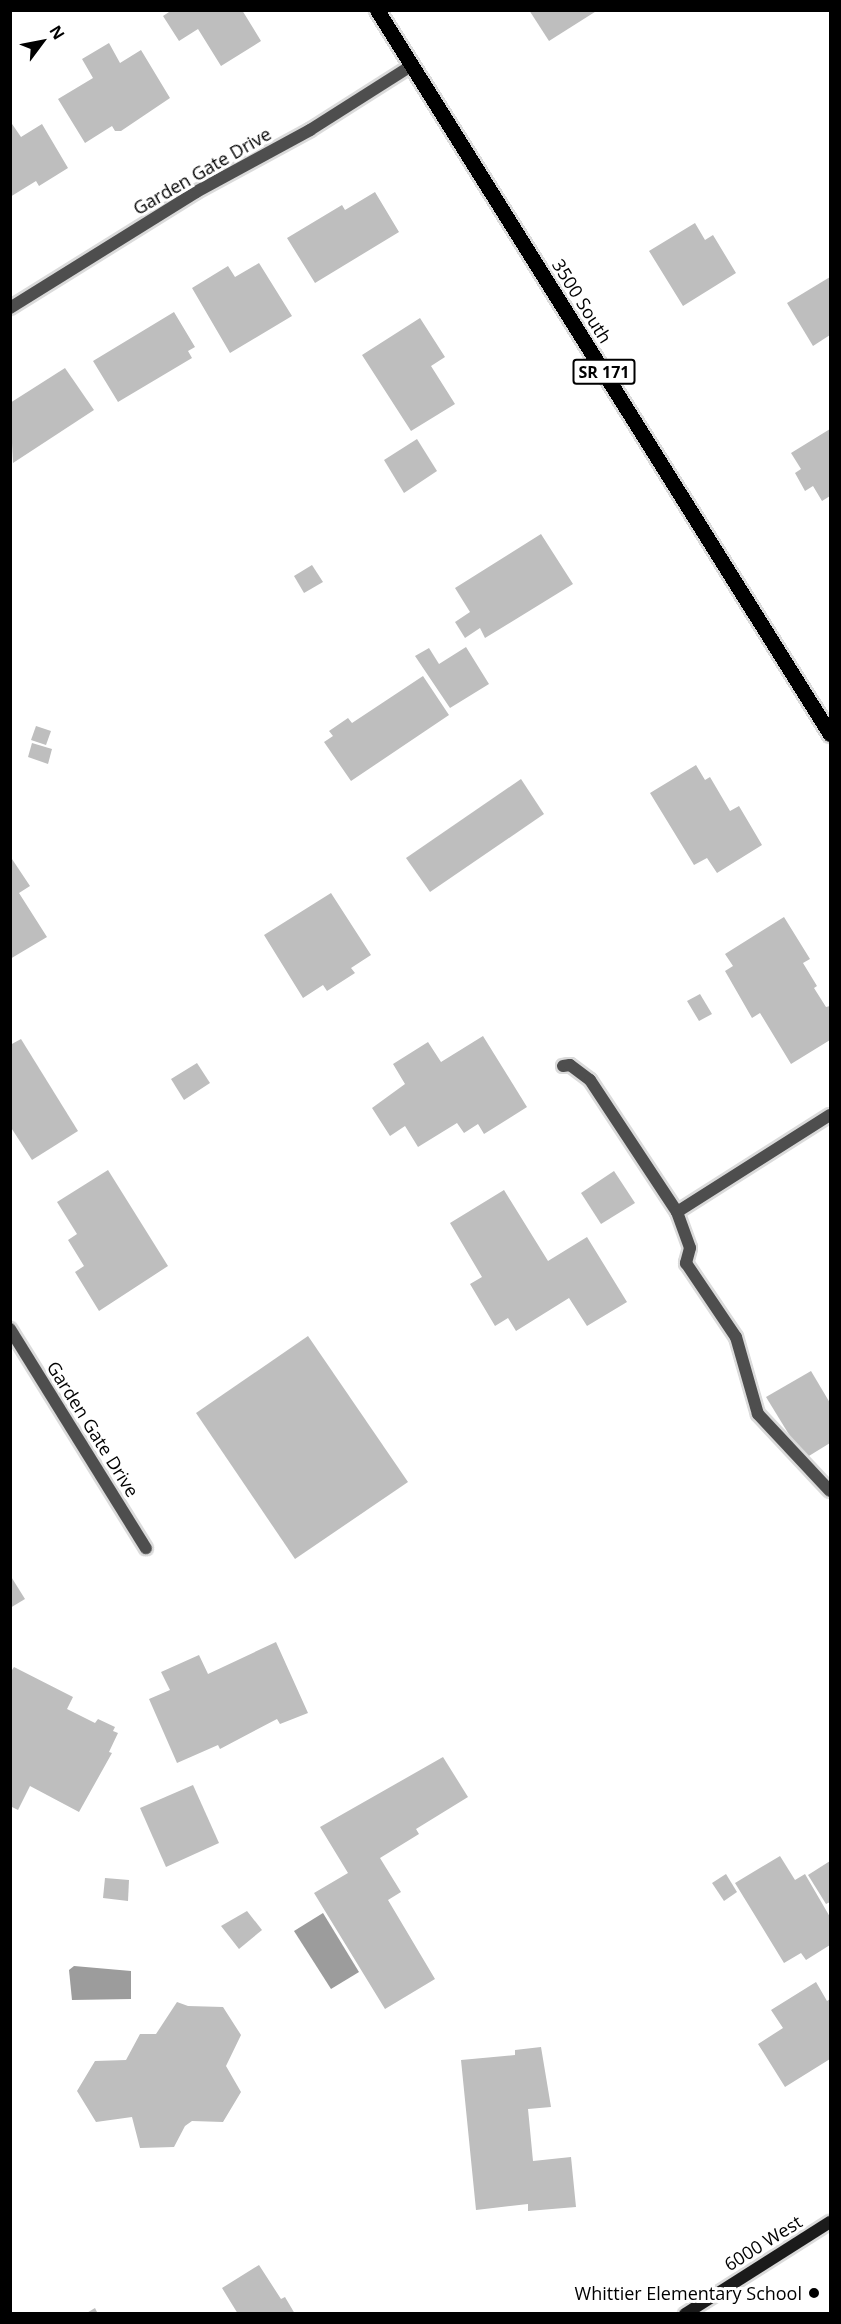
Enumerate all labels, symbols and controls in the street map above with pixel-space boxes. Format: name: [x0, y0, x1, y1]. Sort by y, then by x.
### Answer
north arrow: [12, 12, 72, 72]
text: N: [44, 21, 70, 44]
street label: Garden Gate Drive: [129, 123, 275, 219]
street label: 3500 South: [548, 255, 616, 347]
road number: SR 171: [572, 359, 636, 385]
street label: Garden Gate Drive: [43, 1357, 143, 1501]
street label: 6000 West: [720, 2211, 806, 2275]
place label: Whittier Elementary School: [575, 2282, 802, 2304]
marker: Whittier Elementary School: [807, 2286, 821, 2300]

